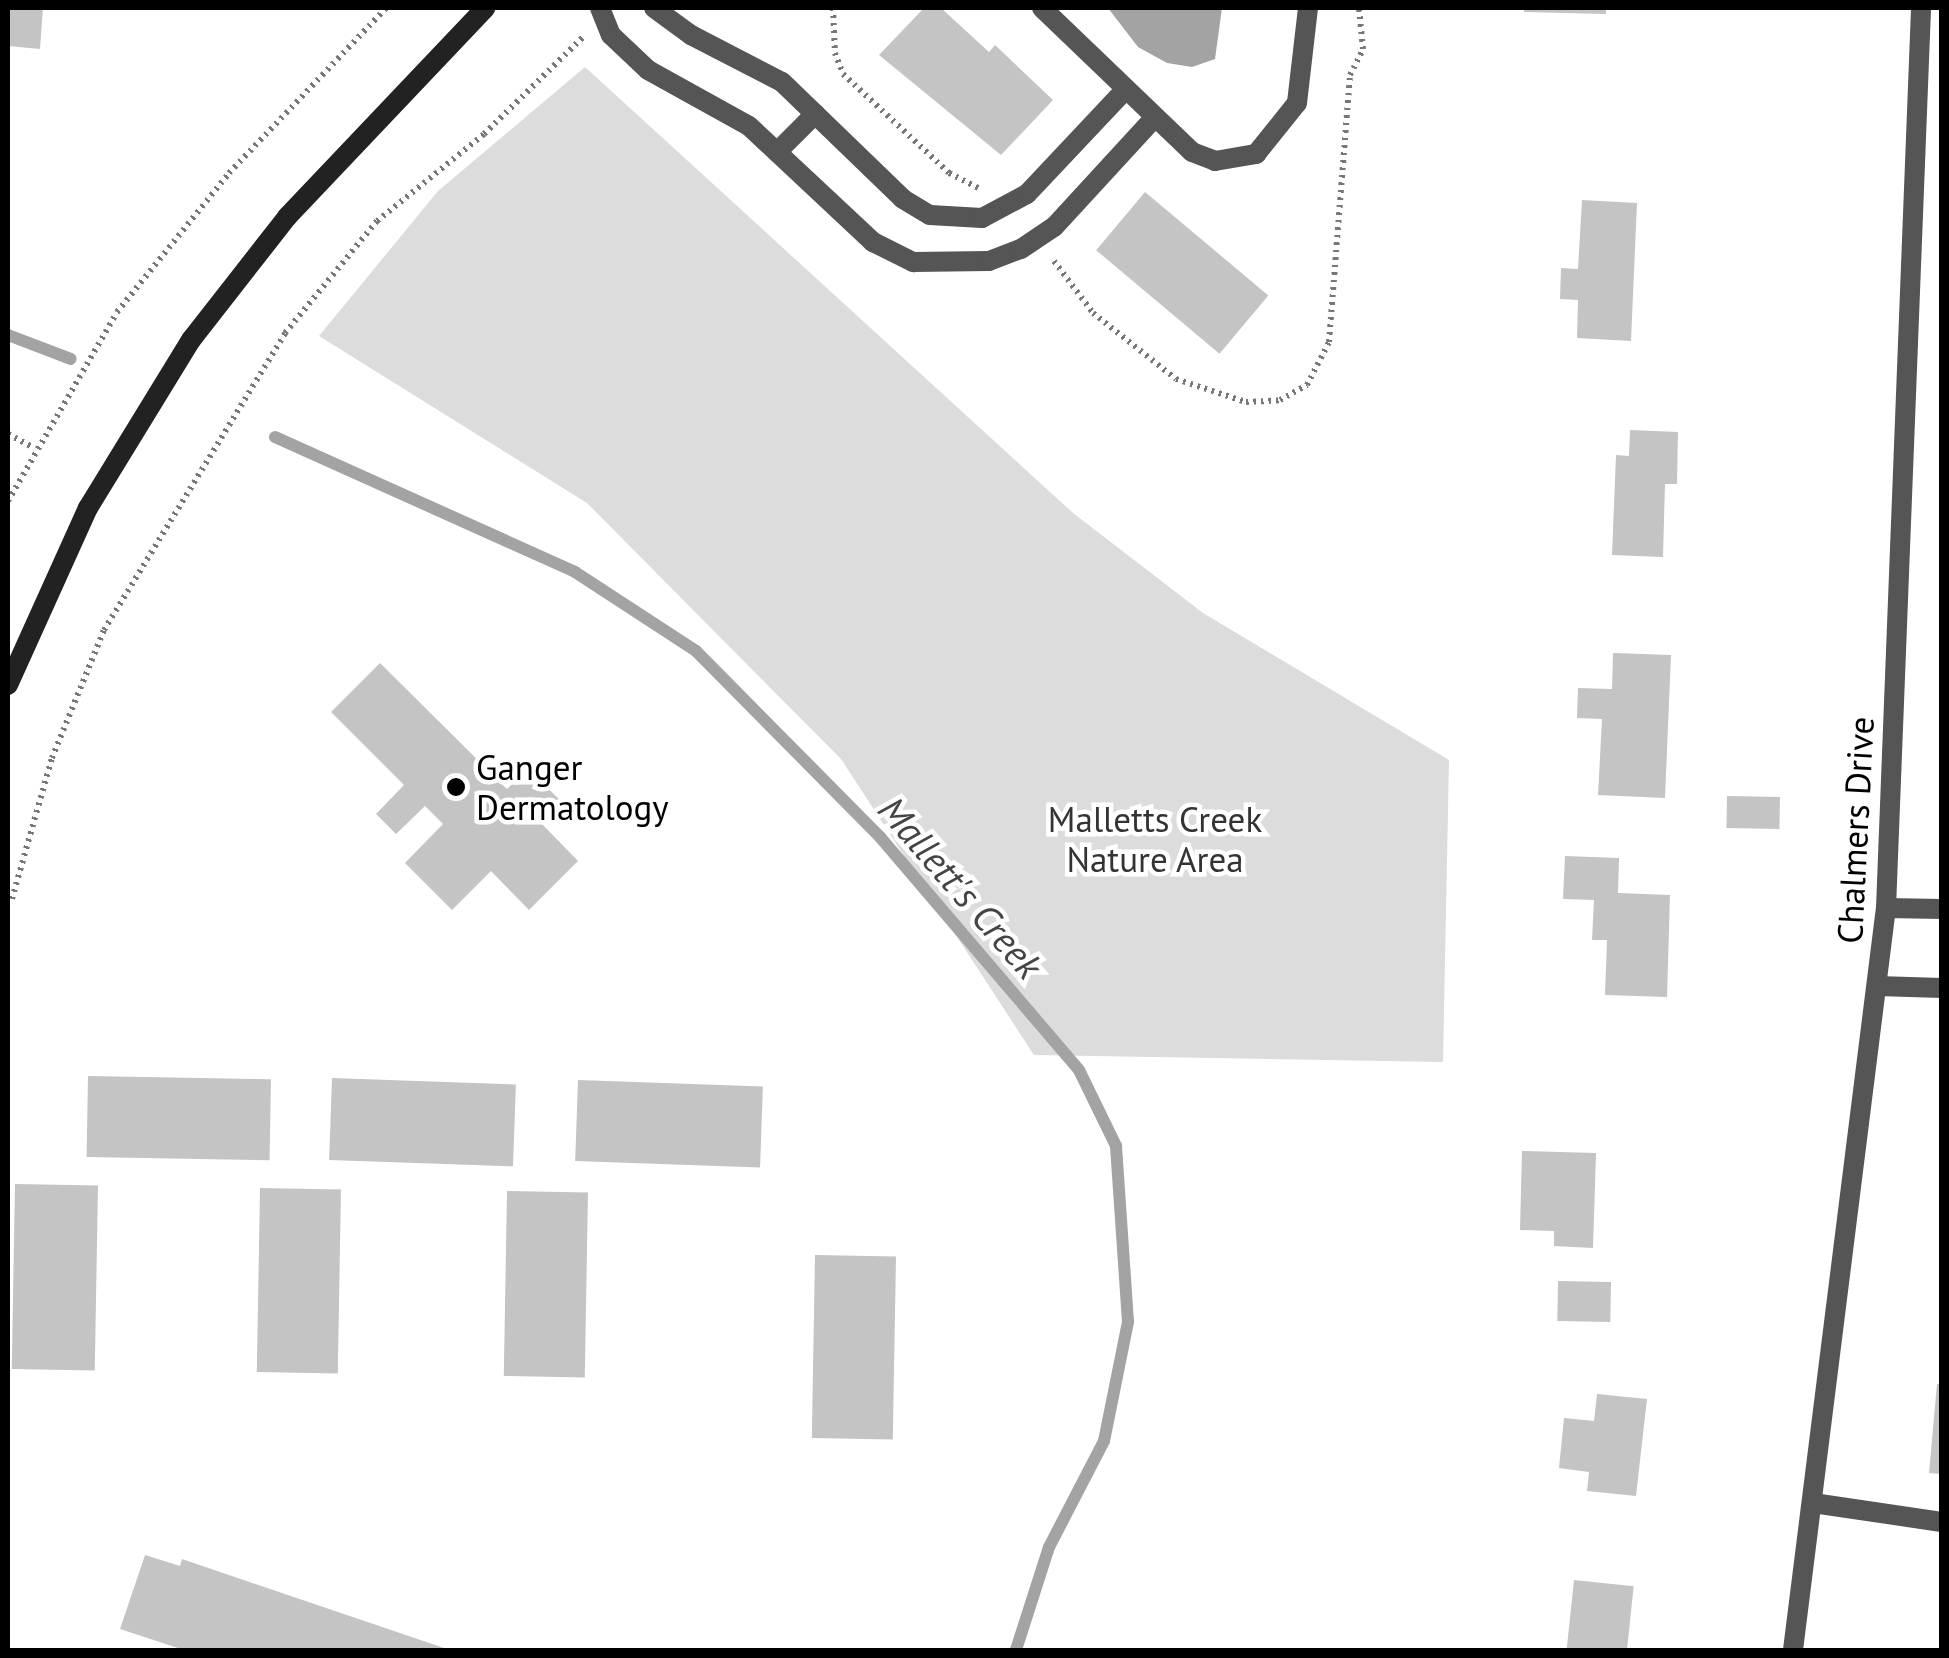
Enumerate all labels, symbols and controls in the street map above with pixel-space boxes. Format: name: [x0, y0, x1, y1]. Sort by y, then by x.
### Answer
street label: Chalmers Drive: [1828, 715, 1882, 945]
place label: Ganger Dermatology: [476, 746, 669, 828]
marker: Ganger Dermatology: [445, 776, 467, 798]
water label: Mallett's Creek: [870, 787, 1052, 987]
park label: Malletts Creek Nature Area: [1048, 798, 1262, 880]

